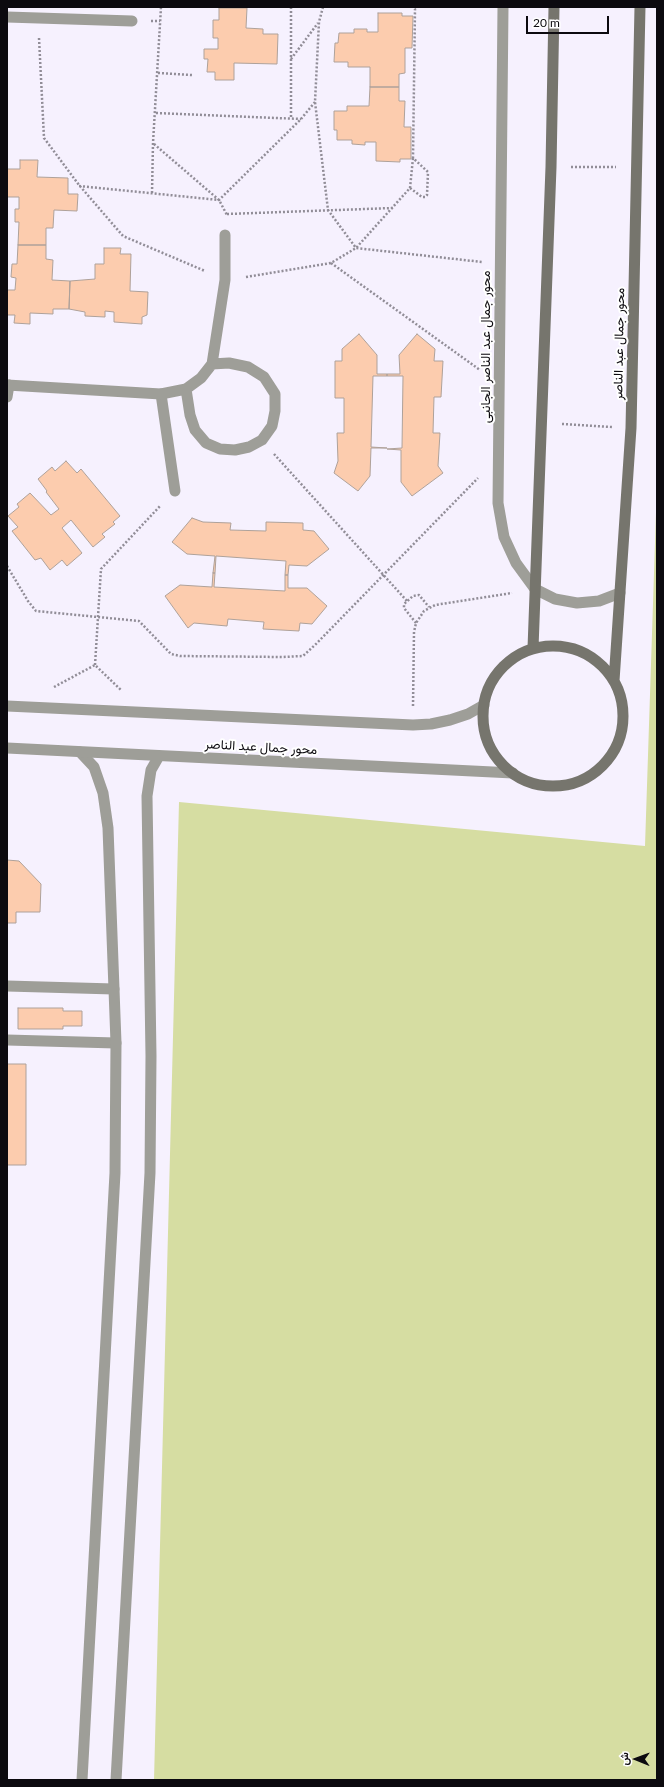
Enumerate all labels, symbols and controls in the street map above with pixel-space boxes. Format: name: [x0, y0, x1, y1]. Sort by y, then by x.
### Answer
scale bar: [528, 8, 611, 34]
text: 20 m: [533, 15, 560, 30]
street label: محور جمال عبد الناصر الجانبى: [478, 271, 494, 423]
street label: محور جمال عبد الناصر: [610, 288, 628, 400]
street label: محور جمال عبد الناصر: [204, 736, 318, 758]
north arrow: [616, 1739, 656, 1779]
text: ش: [617, 1752, 630, 1766]

